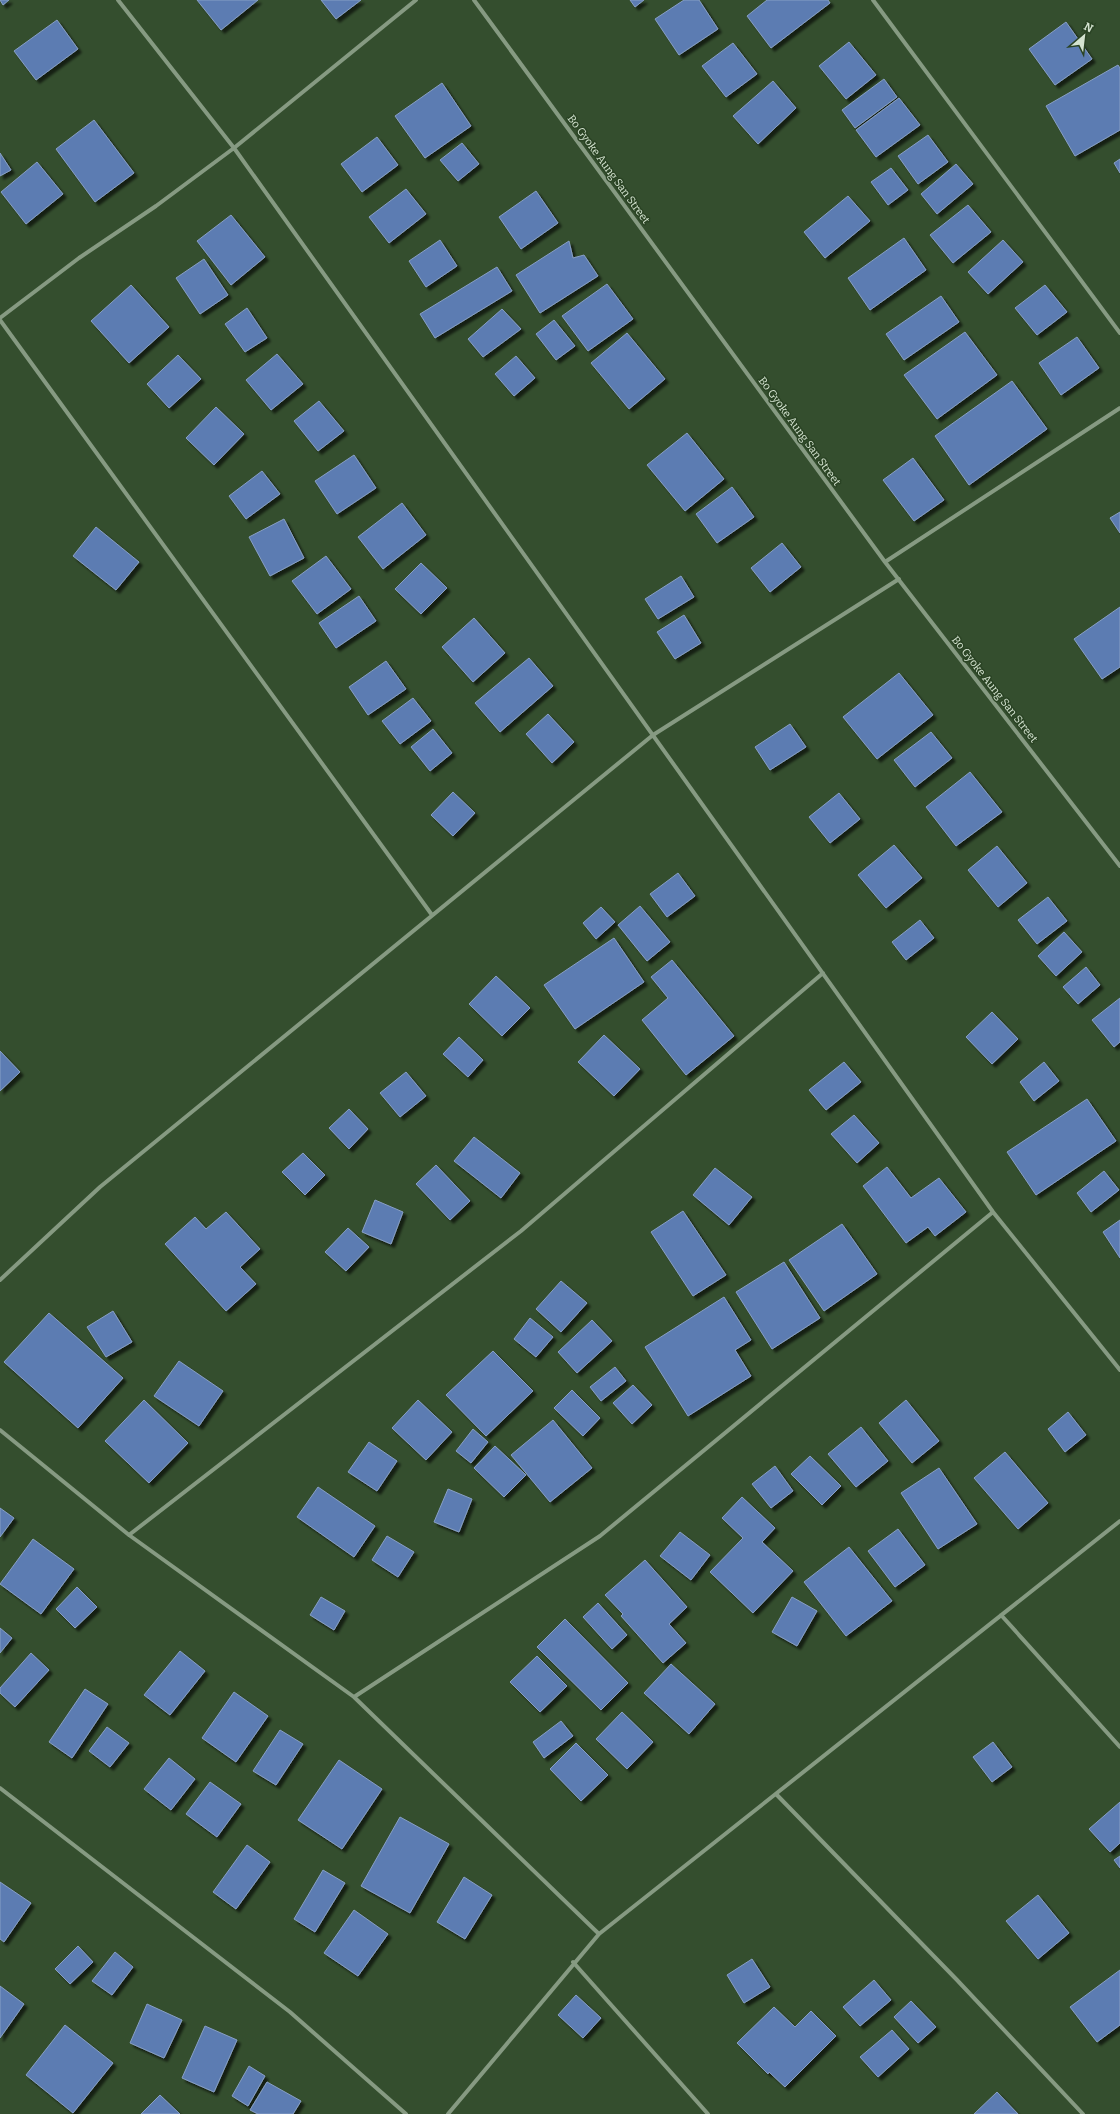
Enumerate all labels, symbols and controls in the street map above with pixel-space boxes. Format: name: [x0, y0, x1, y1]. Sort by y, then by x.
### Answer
north arrow: [1064, 16, 1104, 56]
text: N: [1082, 20, 1096, 36]
street label: Bo Gyoke Aung San Street: [565, 112, 653, 226]
street label: Bo Gyoke Aung San Street: [756, 374, 844, 488]
street label: Bo Gyoke Aung San Street: [949, 633, 1040, 745]

